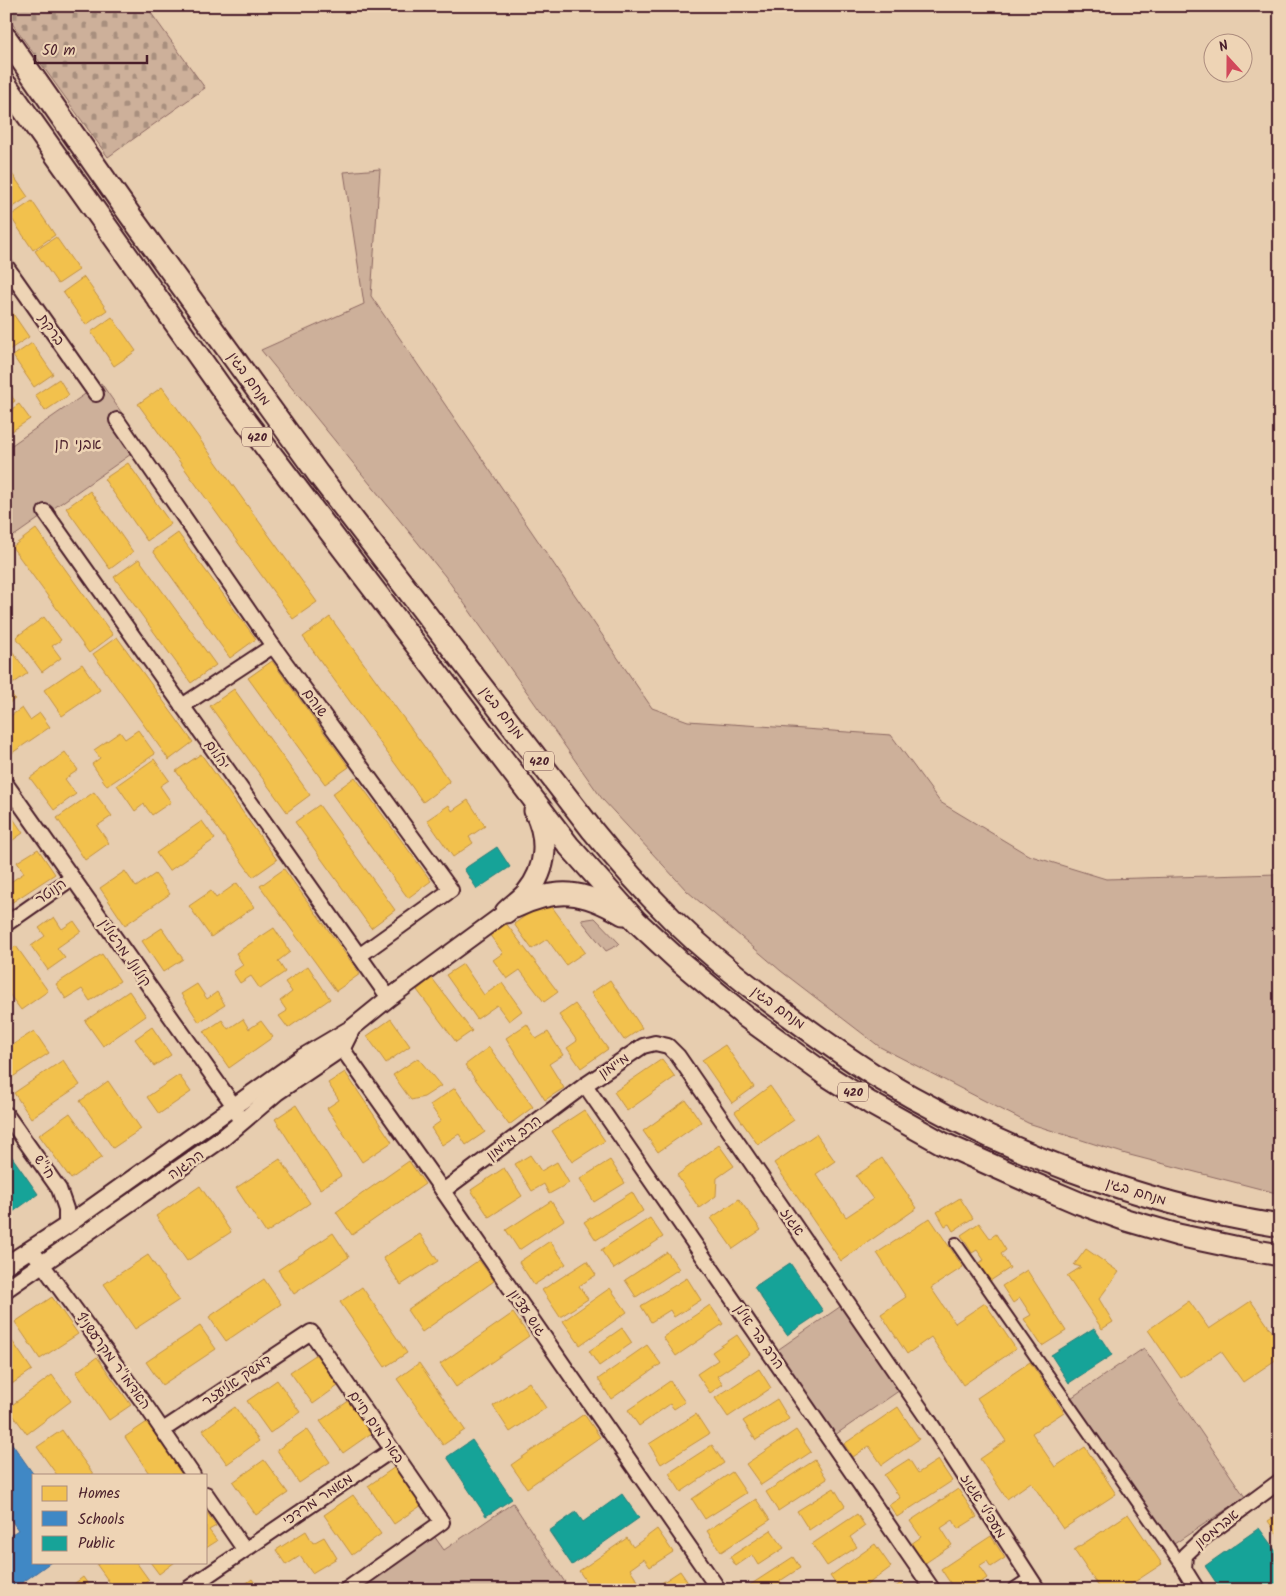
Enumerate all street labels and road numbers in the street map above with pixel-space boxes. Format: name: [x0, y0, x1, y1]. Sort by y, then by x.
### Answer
street label: ברקת: [32, 309, 70, 350]
street label: מנחם בגין: [222, 347, 276, 411]
road number: 420: [242, 428, 272, 447]
street label: מנחם בגין: [474, 682, 530, 744]
street label: שוהם: [297, 684, 333, 722]
street label: יהלום: [199, 736, 235, 774]
road number: 420: [524, 751, 554, 770]
street label: הנוטר: [31, 873, 71, 911]
street label: קולונל מרגולין: [93, 914, 157, 992]
street label: מנחם בגין: [746, 981, 810, 1035]
street label: מיימון: [594, 1048, 634, 1084]
road number: 420: [838, 1082, 868, 1102]
street label: הרב מיימון: [482, 1110, 546, 1166]
street label: ההגנה: [163, 1144, 209, 1186]
street label: חי"ש: [28, 1150, 60, 1184]
street label: מנחם בגין: [1103, 1172, 1169, 1212]
street label: אגוז: [774, 1203, 810, 1241]
street label: גוש עציון: [503, 1285, 552, 1341]
street label: הרב בר אילן: [728, 1300, 790, 1374]
street label: האדמו"ר מקרעשניף: [70, 1308, 156, 1414]
street label: דמשק אליעזר: [198, 1350, 276, 1412]
street label: באר מים חיים: [343, 1386, 409, 1468]
street label: מאמר מרדכי: [278, 1468, 358, 1532]
street label: מעפילי אגוז: [954, 1469, 1012, 1543]
street label: אברמסון: [1190, 1504, 1244, 1554]

